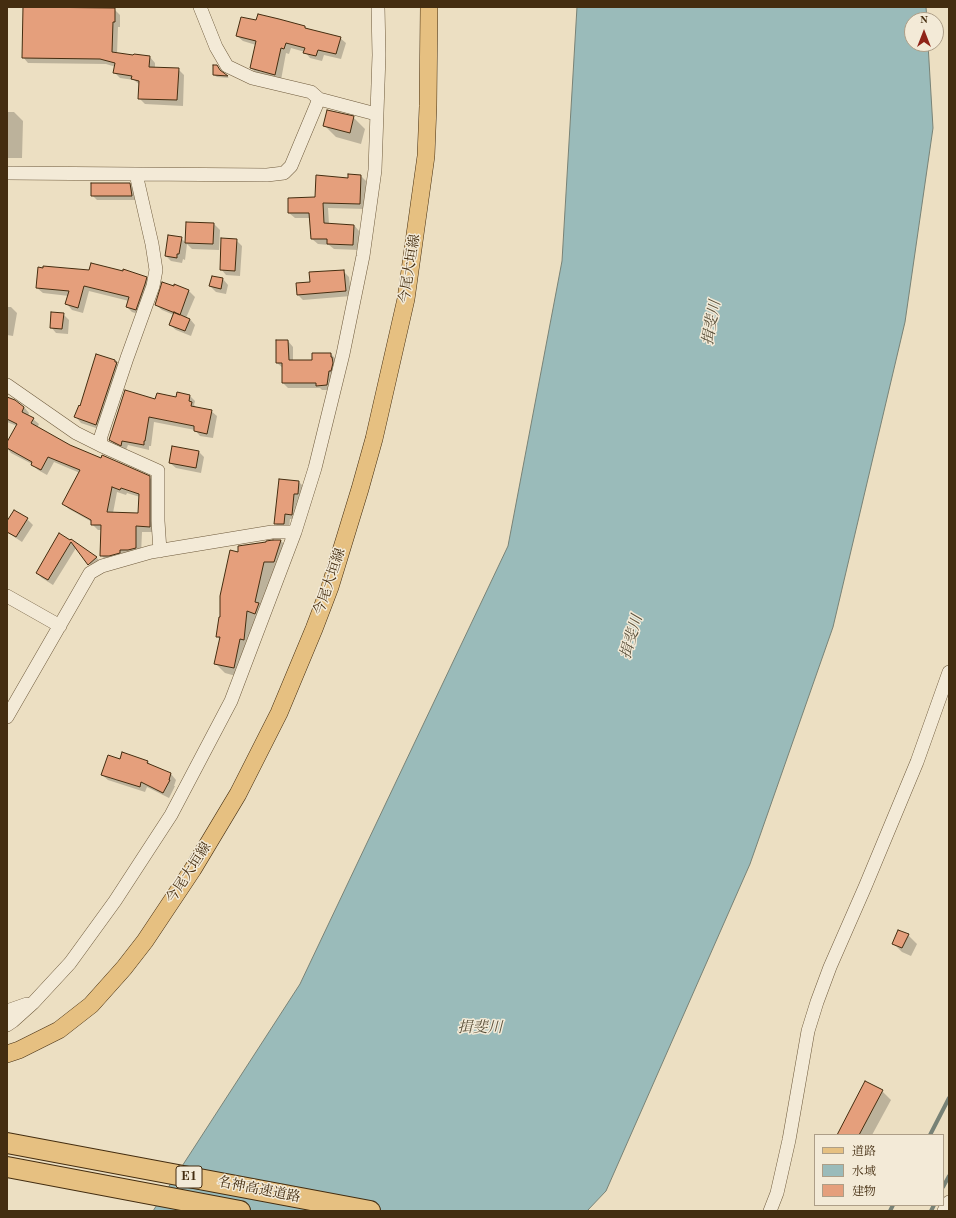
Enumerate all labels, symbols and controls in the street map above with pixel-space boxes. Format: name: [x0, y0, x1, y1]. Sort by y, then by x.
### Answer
north arrow: [904, 12, 944, 52]
text: N: [920, 15, 928, 26]
street label: 今尾大垣線: [396, 233, 424, 305]
water label: 揖斐川: [699, 299, 725, 347]
street label: 今尾大垣線: [311, 546, 349, 618]
water label: 揖斐川: [617, 613, 647, 661]
street label: 今尾大垣線: [163, 839, 215, 907]
water label: 揖斐川: [458, 1019, 502, 1037]
legend: [814, 1134, 944, 1206]
text: 道路: [852, 1146, 876, 1158]
road number: E1: [176, 1166, 202, 1188]
text: 水域: [852, 1166, 876, 1178]
street label: 名神高速道路: [216, 1174, 302, 1206]
text: 建物: [852, 1186, 876, 1198]

